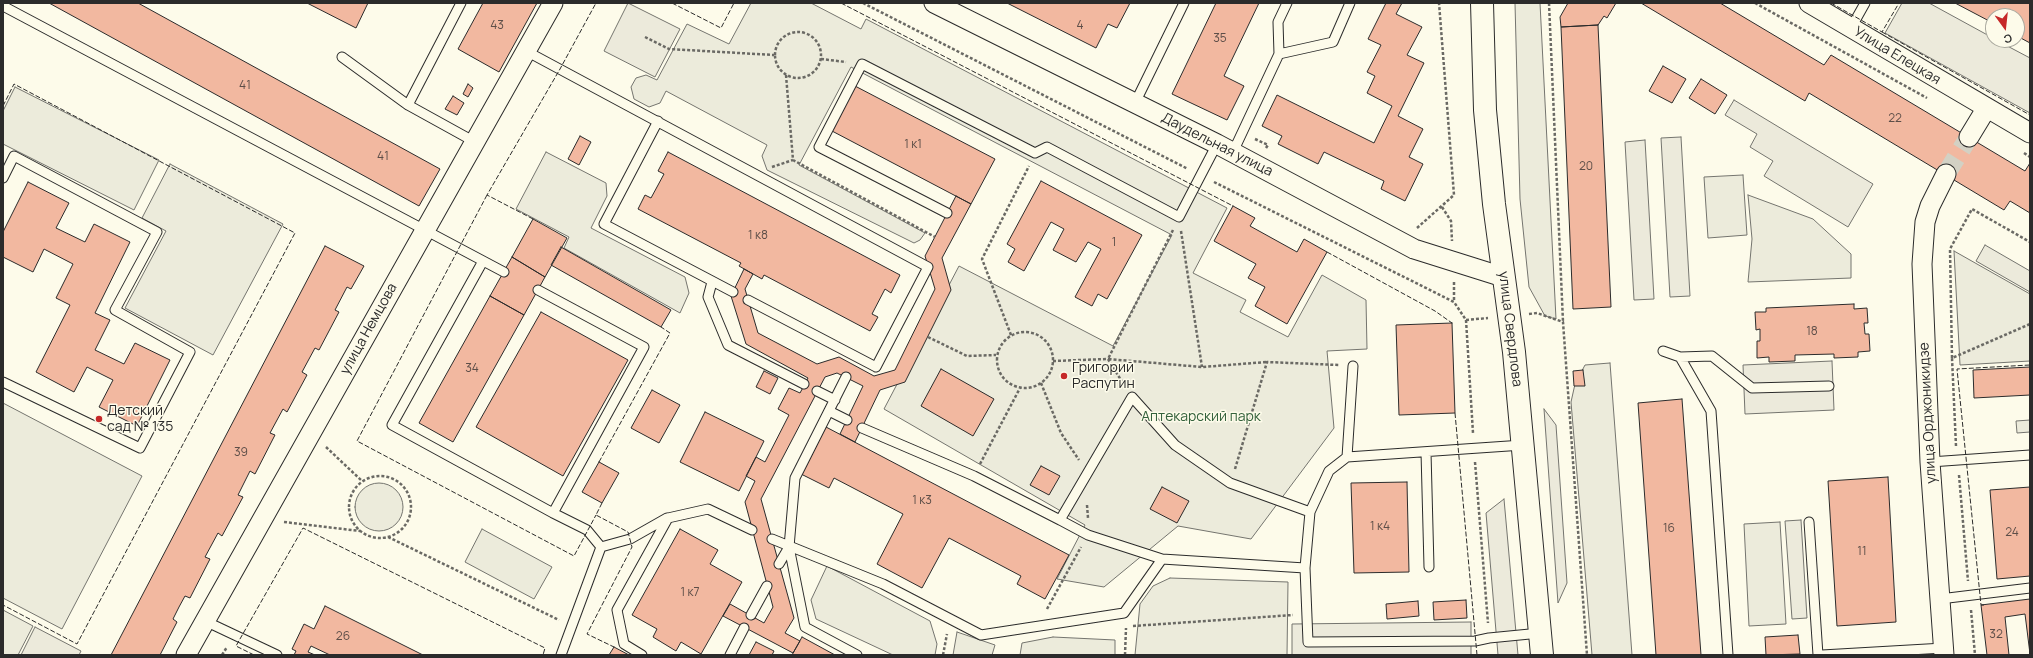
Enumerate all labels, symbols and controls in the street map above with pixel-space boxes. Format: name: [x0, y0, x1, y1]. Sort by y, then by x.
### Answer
north arrow: [1985, 8, 2025, 48]
house number: 43: [490, 19, 504, 33]
house number: 4: [1076, 19, 1084, 33]
street label: Улица Елецкая: [1851, 24, 1943, 88]
text: С: [2002, 31, 2014, 47]
house number: 35: [1213, 32, 1227, 46]
house number: 41: [239, 79, 251, 93]
street label: Даудельная улица: [1158, 110, 1276, 180]
house number: 22: [1888, 112, 1902, 126]
house number: 1 к1: [904, 138, 922, 152]
house number: 41: [377, 150, 389, 164]
house number: 20: [1579, 160, 1593, 174]
house number: 1 к8: [748, 229, 768, 243]
house number: 1: [1112, 236, 1116, 250]
street label: улица Свердлова: [1495, 270, 1525, 388]
street label: улица Немцова: [337, 280, 401, 378]
house number: 18: [1806, 325, 1818, 339]
street label: улица Орджоникидзе: [1916, 342, 1940, 484]
place label: Григорий Распутин: [1072, 360, 1135, 392]
house number: 34: [465, 362, 479, 376]
marker: Григорий Распутин: [1059, 371, 1069, 381]
place label: Детский сад № 135: [107, 403, 173, 436]
park label: Аптекарский парк: [1141, 409, 1261, 425]
marker: Детский сад № 135: [94, 414, 104, 424]
house number: 39: [234, 446, 248, 460]
house number: 1 к3: [912, 494, 932, 508]
house number: 1 к4: [1370, 520, 1390, 534]
house number: 16: [1663, 522, 1675, 536]
house number: 24: [2005, 526, 2019, 540]
house number: 11: [1857, 545, 1867, 559]
house number: 1 к7: [680, 586, 700, 600]
house number: 32: [1989, 628, 2003, 642]
house number: 26: [336, 630, 350, 644]

